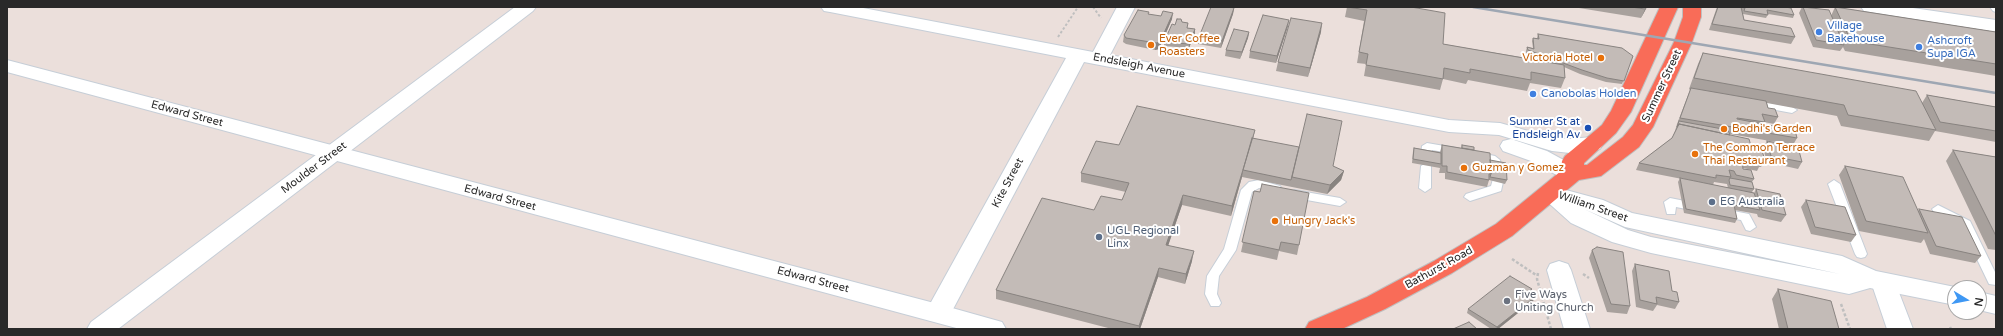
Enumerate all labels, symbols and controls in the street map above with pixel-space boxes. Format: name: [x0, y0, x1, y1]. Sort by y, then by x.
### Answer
place label: Village Bakehouse: [1827, 19, 1885, 45]
marker: Village Bakehouse: [1814, 27, 1824, 37]
place label: Ever Coffee Roasters: [1159, 32, 1220, 58]
place label: Ashcroft Supa IGA: [1927, 34, 1976, 60]
marker: Ever Coffee Roasters: [1146, 40, 1156, 50]
marker: Ashcroft Supa IGA: [1914, 42, 1924, 52]
street label: Summer Street: [1639, 48, 1685, 124]
street label: Endsleigh Avenue: [1092, 51, 1186, 81]
place label: Victoria Hotel: [1522, 51, 1593, 65]
marker: Victoria Hotel: [1596, 53, 1606, 63]
place label: Canobolas Holden: [1541, 87, 1636, 101]
marker: Canobolas Holden: [1528, 89, 1538, 99]
street label: Edward Street: [150, 98, 224, 130]
place label: Summer St at Endsleigh Av: [1509, 115, 1580, 141]
place label: Bodhi's Garden: [1732, 122, 1812, 136]
marker: Summer St at Endsleigh Av: [1583, 123, 1593, 133]
marker: Bodhi's Garden: [1719, 124, 1729, 134]
street label: Moulder Street: [279, 139, 349, 197]
place label: The Common Terrace Thai Restaurant: [1703, 141, 1815, 167]
marker: The Common Terrace Thai Restaurant: [1690, 149, 1700, 159]
street label: Kite Street: [989, 156, 1027, 210]
place label: Guzman y Gomez: [1472, 161, 1564, 175]
marker: Guzman y Gomez: [1459, 163, 1469, 173]
street label: Edward Street: [463, 182, 537, 214]
street label: William Street: [1557, 189, 1629, 225]
place label: EG Australia: [1720, 195, 1784, 209]
marker: EG Australia: [1707, 197, 1717, 207]
place label: Hungry Jack's: [1283, 214, 1355, 228]
marker: Hungry Jack's: [1270, 216, 1280, 226]
place label: UGL Regional Linx: [1107, 224, 1179, 250]
marker: UGL Regional Linx: [1094, 232, 1104, 242]
street label: Bathurst Road: [1403, 244, 1475, 292]
street label: Edward Street: [776, 264, 850, 296]
north arrow: [1947, 280, 1987, 320]
place label: Five Ways Uniting Church: [1515, 288, 1594, 314]
marker: Five Ways Uniting Church: [1502, 296, 1512, 306]
text: N: [1971, 297, 1985, 307]

